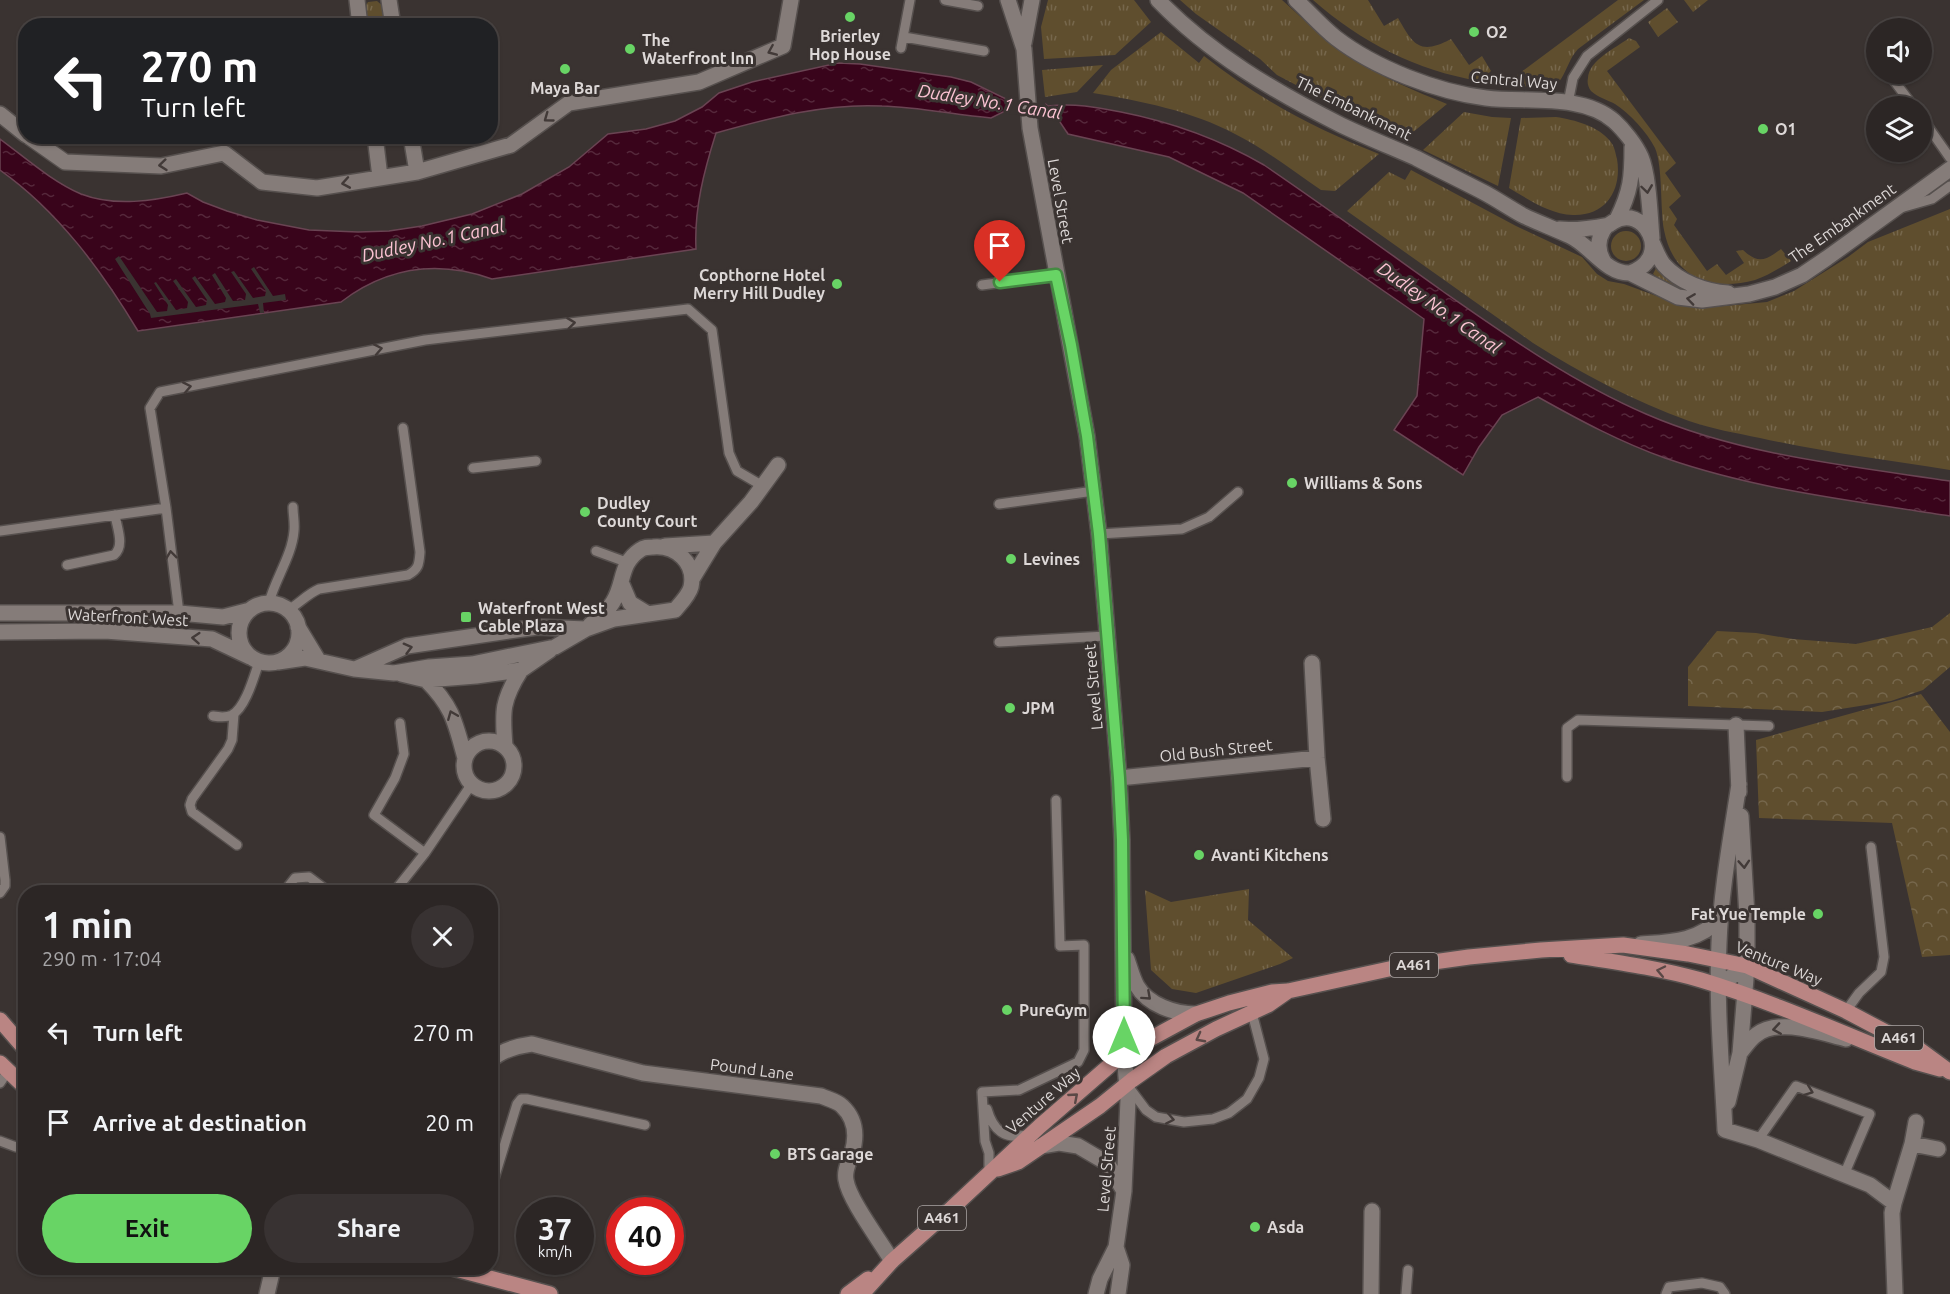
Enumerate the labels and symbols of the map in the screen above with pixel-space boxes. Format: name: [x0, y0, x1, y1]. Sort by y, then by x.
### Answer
marker: Brierley Hop House: [843, 10, 857, 24]
place label: O2: [1486, 23, 1508, 41]
marker: O2: [1467, 25, 1481, 39]
place label: Brierley Hop House: [809, 27, 891, 63]
place label: The Waterfront Inn: [642, 31, 754, 67]
marker: The Waterfront Inn: [623, 42, 637, 56]
one-way arrow: [767, 44, 778, 56]
marker: Maya Bar: [558, 62, 572, 76]
street label: Central Way: [1470, 67, 1558, 93]
street label: The Embankment: [1293, 72, 1415, 144]
place label: Maya Bar: [530, 79, 600, 97]
water label: Dudley No.1 Canal: [917, 80, 1064, 122]
one-way arrow: [544, 111, 555, 122]
place label: O1: [1775, 120, 1797, 138]
marker: O1: [1756, 122, 1770, 136]
street label: Level Street: [1045, 157, 1077, 246]
one-way arrow: [158, 158, 167, 170]
one-way arrow: [341, 176, 350, 188]
street label: The Embankment: [1785, 179, 1899, 267]
one-way arrow: [1640, 184, 1652, 194]
water label: Dudley No.1 Canal: [360, 215, 506, 265]
pin: [974, 220, 1025, 282]
water label: Dudley No.1 Canal: [1374, 257, 1505, 357]
place label: Copthorne Hotel Merry Hill Dudley: [693, 266, 826, 302]
marker: Copthorne Hotel Merry Hill Dudley: [830, 277, 844, 291]
one-way arrow: [1686, 293, 1695, 305]
one-way arrow: [566, 317, 576, 329]
one-way arrow: [373, 343, 383, 356]
one-way arrow: [181, 381, 191, 394]
place label: Williams & Sons: [1304, 474, 1423, 492]
marker: Williams & Sons: [1285, 476, 1299, 490]
place label: Dudley County Court: [597, 494, 697, 530]
marker: Dudley County Court: [578, 505, 592, 519]
place label: Levines: [1023, 550, 1080, 568]
one-way arrow: [166, 551, 178, 560]
marker: Levines: [1004, 552, 1018, 566]
place label: Waterfront West Cable Plaza: [478, 599, 605, 635]
street label: Waterfront West: [67, 605, 190, 629]
marker: Waterfront West Cable Plaza: [459, 610, 473, 624]
one-way arrow: [191, 632, 200, 645]
one-way arrow: [403, 642, 413, 655]
street label: Level Street: [1080, 643, 1106, 731]
place label: JPM: [1022, 699, 1055, 717]
marker: JPM: [1003, 701, 1017, 715]
one-way arrow: [447, 711, 459, 722]
street label: Old Bush Street: [1159, 735, 1274, 765]
place label: Avanti Kitchens: [1211, 846, 1329, 864]
marker: Avanti Kitchens: [1192, 848, 1206, 862]
one-way arrow: [1737, 859, 1750, 868]
place label: Fat Yue Temple: [1691, 905, 1806, 923]
marker: Fat Yue Temple: [1811, 907, 1825, 921]
street label: Venture Way: [1733, 937, 1825, 989]
road number: A461: [1390, 953, 1438, 977]
one-way arrow: [1657, 965, 1667, 978]
one-way arrow: [1140, 989, 1150, 1000]
place label: PureGym: [1019, 1001, 1087, 1019]
marker: PureGym: [1000, 1003, 1014, 1017]
position arrow: [1092, 1005, 1156, 1069]
one-way arrow: [1772, 1022, 1782, 1035]
road number: A461: [1875, 1026, 1923, 1050]
one-way arrow: [1195, 1031, 1206, 1042]
street label: Pound Lane: [709, 1055, 795, 1083]
street label: Venture Way: [1002, 1063, 1084, 1137]
one-way arrow: [1803, 1084, 1814, 1096]
one-way arrow: [1068, 1093, 1078, 1104]
one-way arrow: [1165, 1112, 1175, 1125]
street label: Level Street: [1093, 1125, 1119, 1213]
place label: BTS Garage: [787, 1145, 873, 1163]
marker: BTS Garage: [768, 1147, 782, 1161]
speed limit sign: 40: [606, 1197, 684, 1275]
road number: A461: [918, 1206, 966, 1230]
place label: Asda: [1267, 1218, 1304, 1236]
marker: Asda: [1248, 1220, 1262, 1234]

